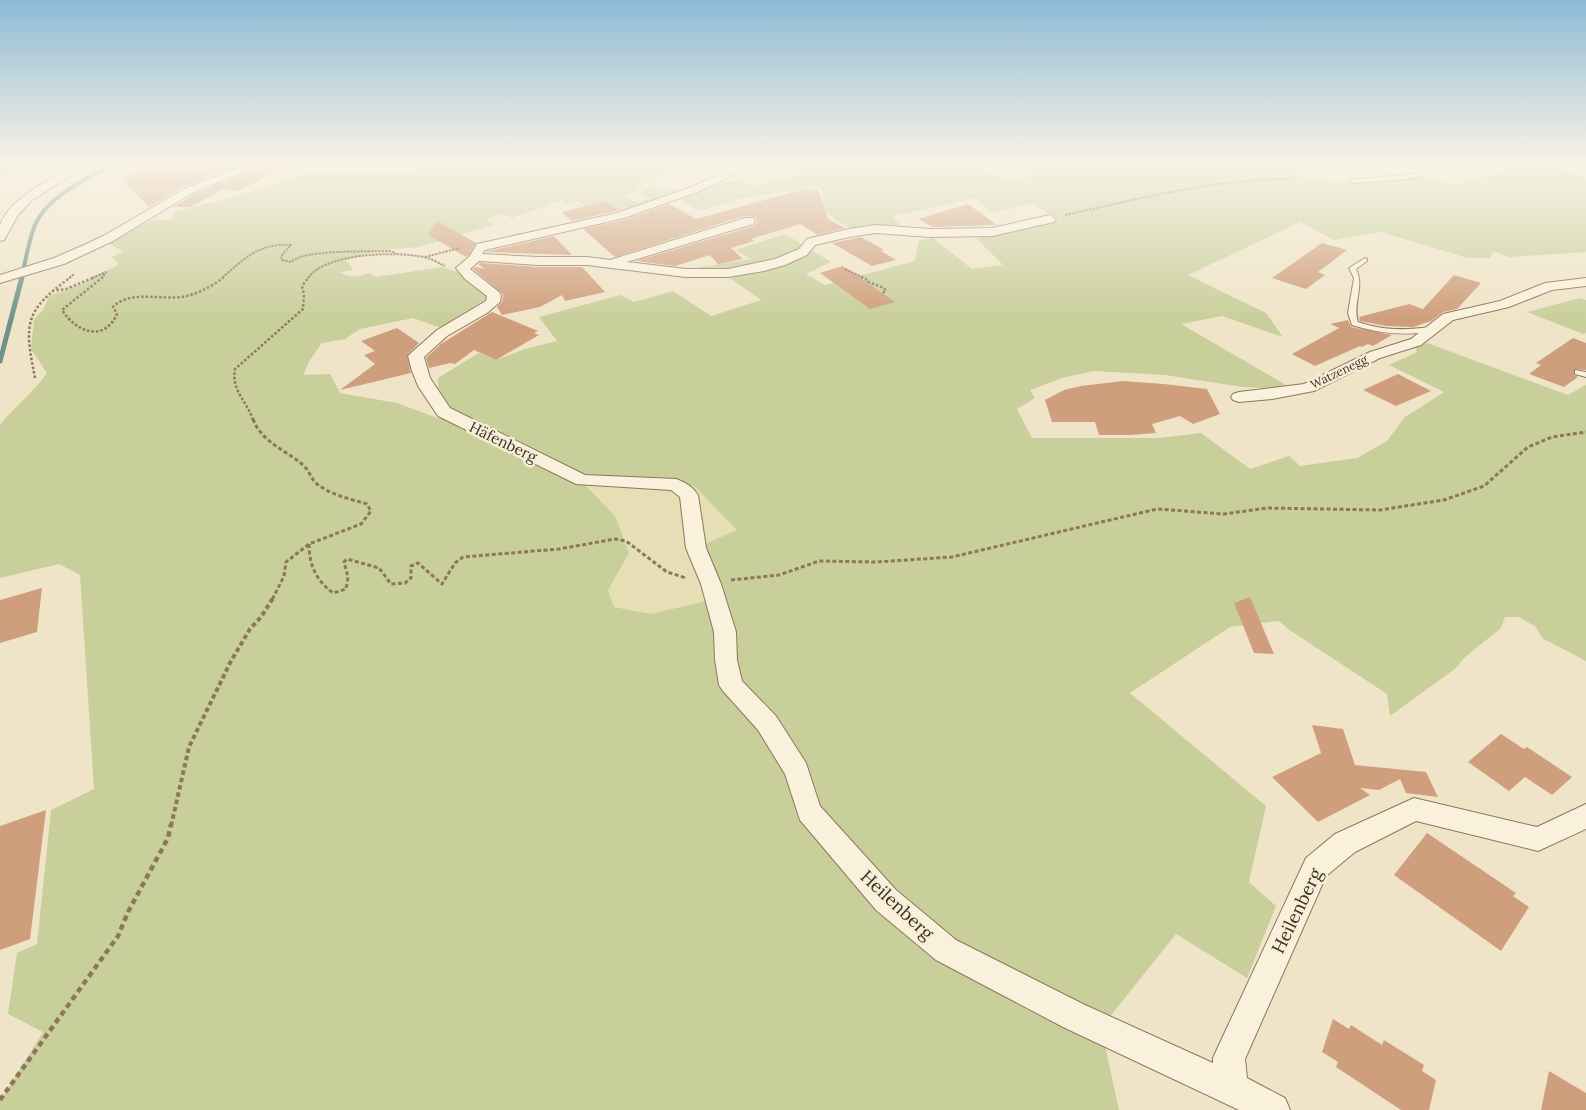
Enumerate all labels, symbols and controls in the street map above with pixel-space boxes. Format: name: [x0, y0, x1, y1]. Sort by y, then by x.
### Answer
street label: Watzenegg: [1308, 351, 1370, 392]
street label: Häfenberg: [466, 417, 541, 466]
street label: Heilenberg: [1266, 863, 1327, 957]
street label: Heilenberg: [856, 865, 940, 945]

